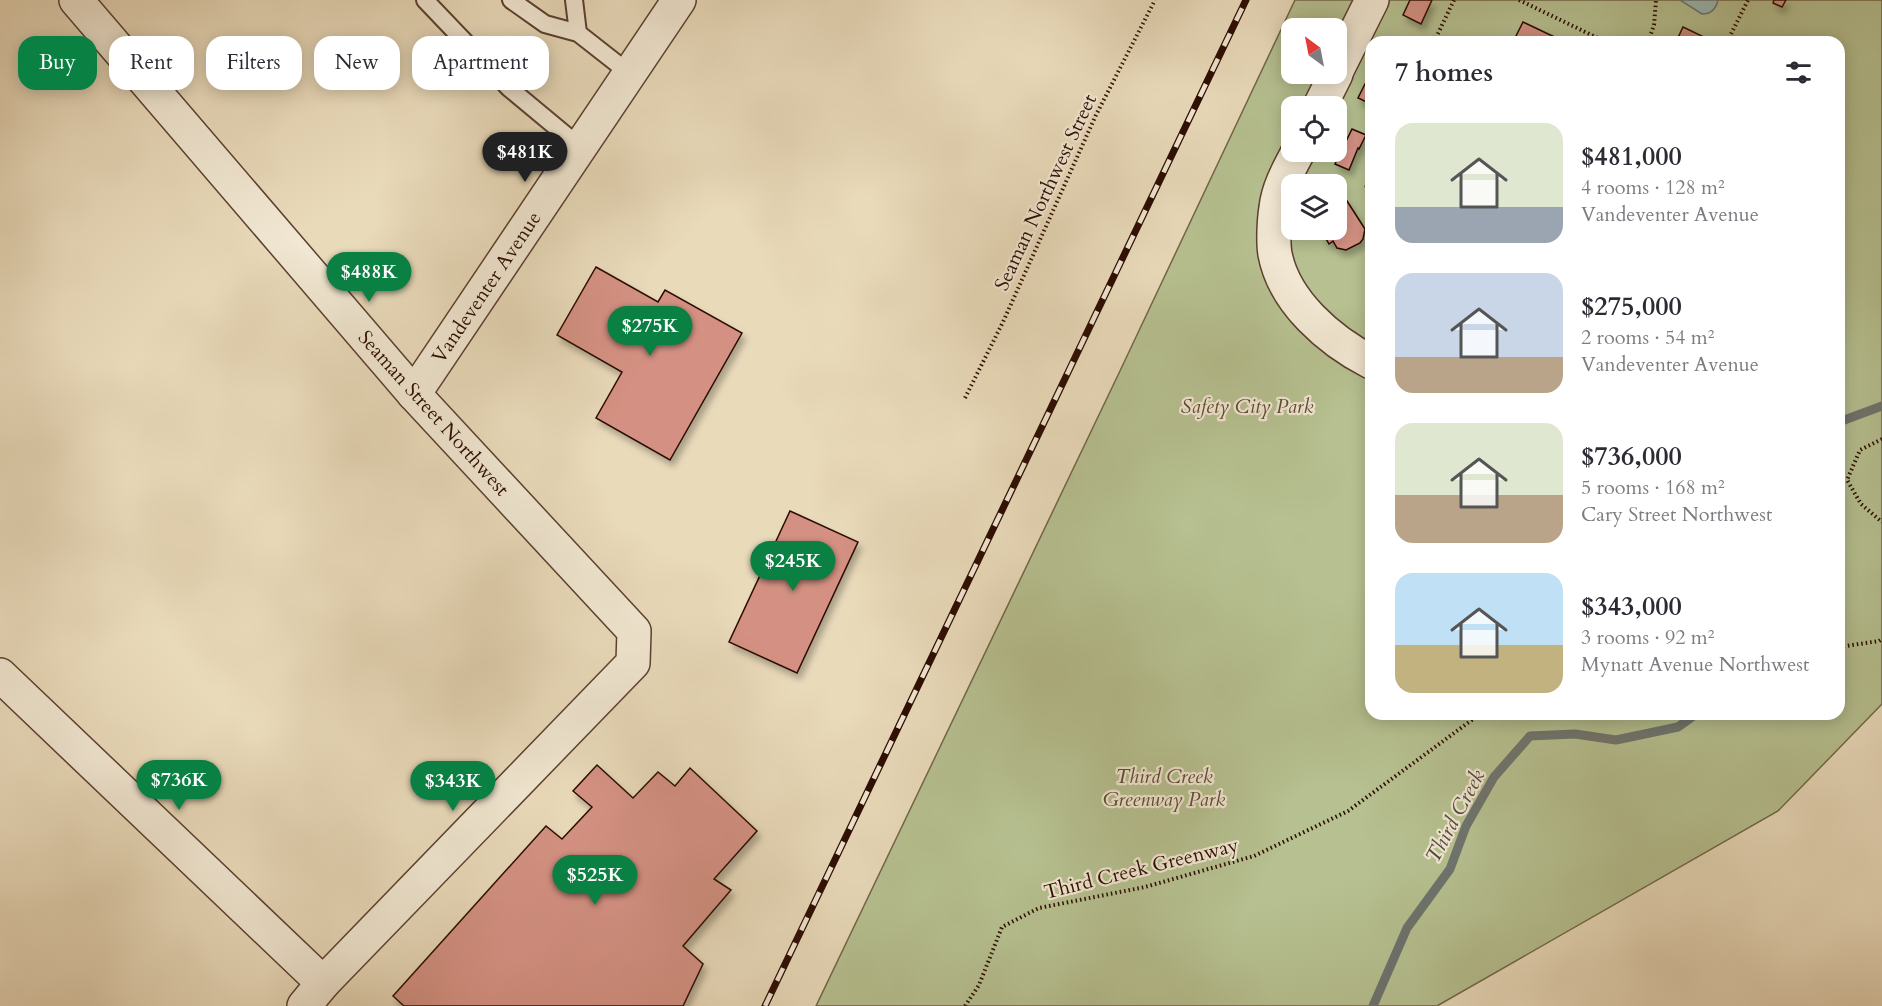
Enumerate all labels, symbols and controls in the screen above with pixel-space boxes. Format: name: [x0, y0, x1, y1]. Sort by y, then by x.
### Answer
north arrow: [1281, 18, 1347, 84]
map controls: [1281, 18, 1347, 240]
chip: Buy: [18, 36, 97, 90]
chip: Rent: [109, 36, 194, 90]
chip: Filters: [206, 36, 302, 90]
chip: New: [314, 36, 400, 90]
chip: Apartment: [412, 36, 549, 90]
text: 7 homes: [1395, 55, 1493, 90]
icon: filters: [1782, 56, 1815, 89]
street label: Seaman Northwest Street: [988, 89, 1103, 295]
button: locate: [1281, 96, 1347, 162]
pin: $481K: [483, 132, 567, 183]
text: $481K: [496, 138, 554, 165]
text: $481,000: [1581, 139, 1682, 174]
icon: home: [1443, 147, 1515, 219]
button: layers: [1281, 174, 1347, 240]
text: 4 rooms · 128 m²: [1581, 174, 1725, 201]
text: Vandeventer Avenue: [1581, 201, 1759, 228]
street label: Vandeventer Avenue: [425, 206, 547, 369]
pin: $488K: [327, 252, 411, 303]
text: $488K: [340, 258, 398, 285]
text: $275,000: [1581, 289, 1682, 324]
icon: home: [1443, 297, 1515, 369]
pin: $275K: [608, 306, 692, 357]
text: $275K: [621, 312, 679, 339]
text: 2 rooms · 54 m²: [1581, 324, 1714, 351]
street label: Seaman Street Northwest: [352, 325, 516, 502]
text: Vandeventer Avenue: [1581, 351, 1759, 378]
park label: Safety City Park: [1181, 393, 1313, 420]
text: $736,000: [1581, 439, 1682, 474]
icon: home: [1443, 447, 1515, 519]
text: 5 rooms · 168 m²: [1581, 474, 1725, 501]
text: Cary Street Northwest: [1581, 501, 1772, 528]
pin: $245K: [751, 541, 835, 592]
text: $245K: [764, 547, 822, 574]
text: $343,000: [1581, 589, 1682, 624]
icon: home: [1443, 597, 1515, 669]
text: 3 rooms · 92 m²: [1581, 624, 1714, 651]
text: Mynatt Avenue Northwest: [1581, 651, 1809, 678]
pin: $736K: [137, 760, 221, 811]
pin: $343K: [411, 761, 495, 812]
park label: Third Creek Greenway Park: [1103, 763, 1225, 813]
water label: Third Creek: [1419, 764, 1492, 868]
text: $736K: [150, 766, 208, 793]
text: $343K: [424, 767, 482, 794]
street label: Third Creek Greenway: [1041, 831, 1241, 906]
pin: $525K: [553, 855, 637, 906]
text: $525K: [566, 861, 624, 888]

